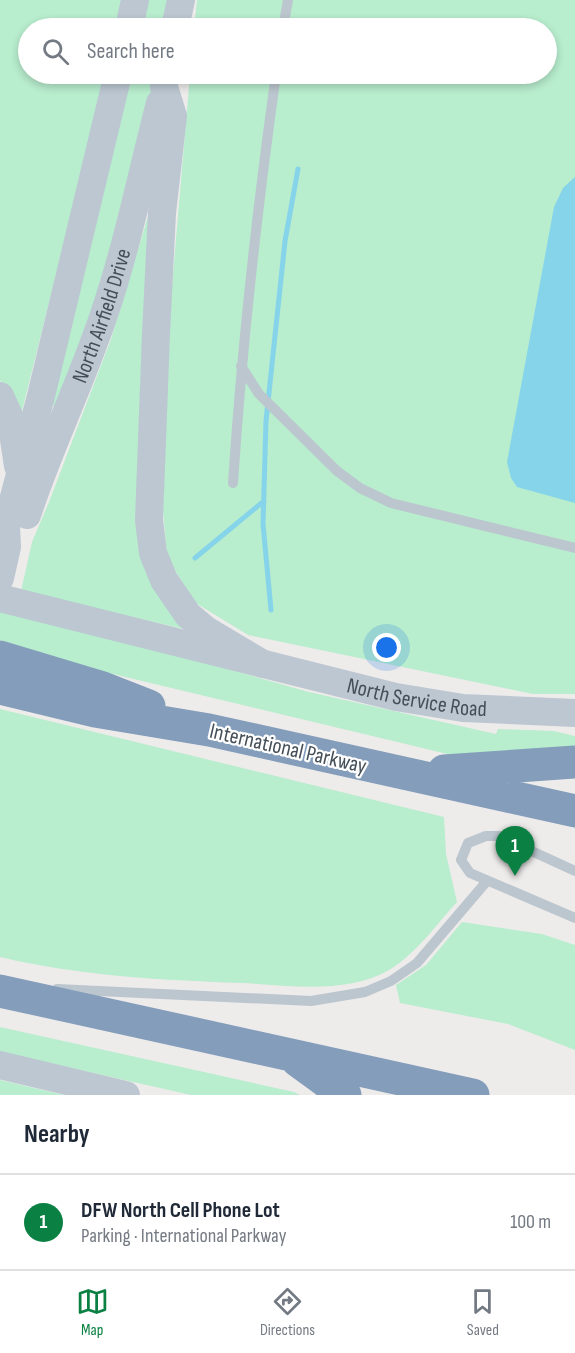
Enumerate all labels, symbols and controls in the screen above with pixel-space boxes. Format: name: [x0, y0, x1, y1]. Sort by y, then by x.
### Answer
search box: [18, 18, 557, 84]
icon: search: [39, 35, 72, 68]
text: Search here: [87, 38, 174, 65]
street label: North Airfield Drive: [66, 246, 137, 387]
your location: [372, 633, 401, 662]
street label: North Service Road: [344, 672, 487, 723]
street label: International Parkway: [207, 718, 370, 780]
pin: 1: [496, 826, 534, 876]
text: Nearby: [24, 1119, 90, 1150]
text: DFW North Cell Phone Lot: [81, 1197, 280, 1224]
text: 1: [40, 1210, 47, 1234]
text: 100 m: [510, 1210, 551, 1234]
text: Parking · International Parkway: [81, 1224, 286, 1248]
tab: Map: [76, 1285, 109, 1340]
tab: Directions: [260, 1285, 315, 1340]
tab: Saved: [466, 1285, 499, 1340]

